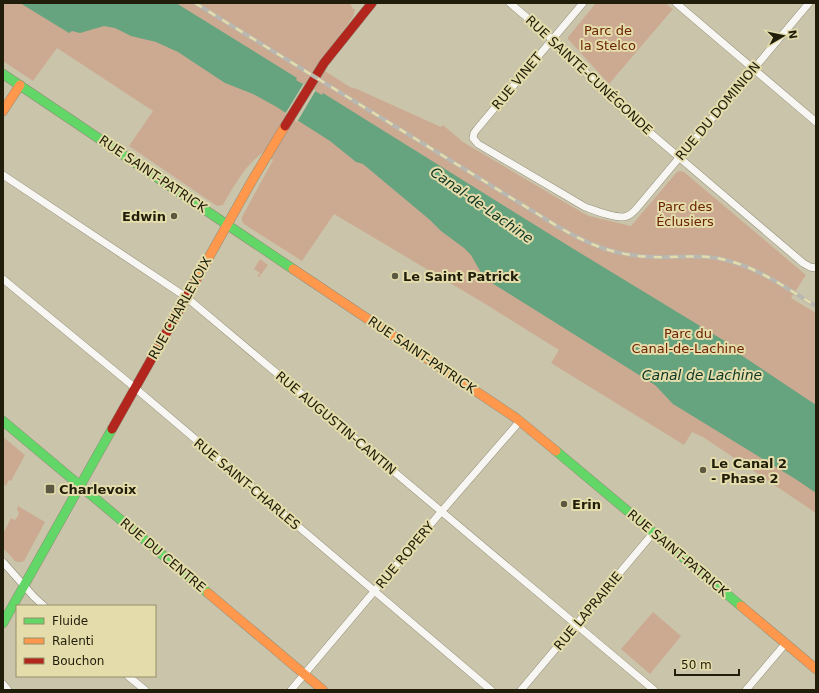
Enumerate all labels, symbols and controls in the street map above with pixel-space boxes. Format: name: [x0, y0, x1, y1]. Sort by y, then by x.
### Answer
street label: RUE SAINTE-CUNÉGONDE: [523, 12, 655, 138]
north arrow: [763, 16, 803, 56]
park label: Parc de la Stelco: [580, 23, 636, 53]
text: N: [785, 29, 800, 40]
street label: RUE VINET: [489, 50, 545, 112]
street label: RUE DU DOMINION: [673, 59, 763, 163]
street label: RUE SAINT-PATRICK: [96, 132, 210, 216]
water label: Canal-de-Lachine: [428, 164, 536, 246]
park label: Parc des Éclusiers: [656, 199, 714, 229]
place label: Edwin: [122, 209, 166, 224]
marker: Edwin: [169, 211, 179, 221]
street label: RUE CHARLEVOIX: [146, 254, 214, 362]
place label: Le Saint Patrick: [403, 269, 519, 284]
marker: Le Saint Patrick: [390, 271, 400, 281]
street label: RUE SAINT-PATRICK: [365, 313, 479, 397]
park label: Parc du Canal-de-Lachine: [632, 326, 744, 356]
water label: Canal de Lachine: [642, 367, 762, 383]
street label: RUE AUGUSTIN-CANTIN: [273, 368, 399, 478]
street label: RUE SAINT-CHARLES: [191, 435, 303, 533]
place label: Le Canal 2 - Phase 2: [711, 456, 787, 486]
marker: Le Canal 2 - Phase 2: [698, 465, 708, 475]
place label: Charlevoix: [59, 482, 137, 497]
marker: Charlevoix: [44, 483, 56, 495]
place label: Erin: [572, 497, 601, 512]
marker: Erin: [559, 499, 569, 509]
street label: RUE SAINT-PATRICK: [625, 507, 732, 600]
street label: RUE DU CENTRE: [117, 515, 209, 595]
street label: RUE ROPERY: [373, 519, 437, 591]
street label: RUE LAPRAIRIE: [551, 569, 625, 653]
legend: [16, 605, 156, 677]
text: Fluide: [52, 614, 88, 628]
text: Ralenti: [52, 634, 94, 648]
scale bar: [675, 651, 739, 677]
text: Bouchon: [52, 654, 104, 668]
text: 50 m: [681, 658, 712, 672]

